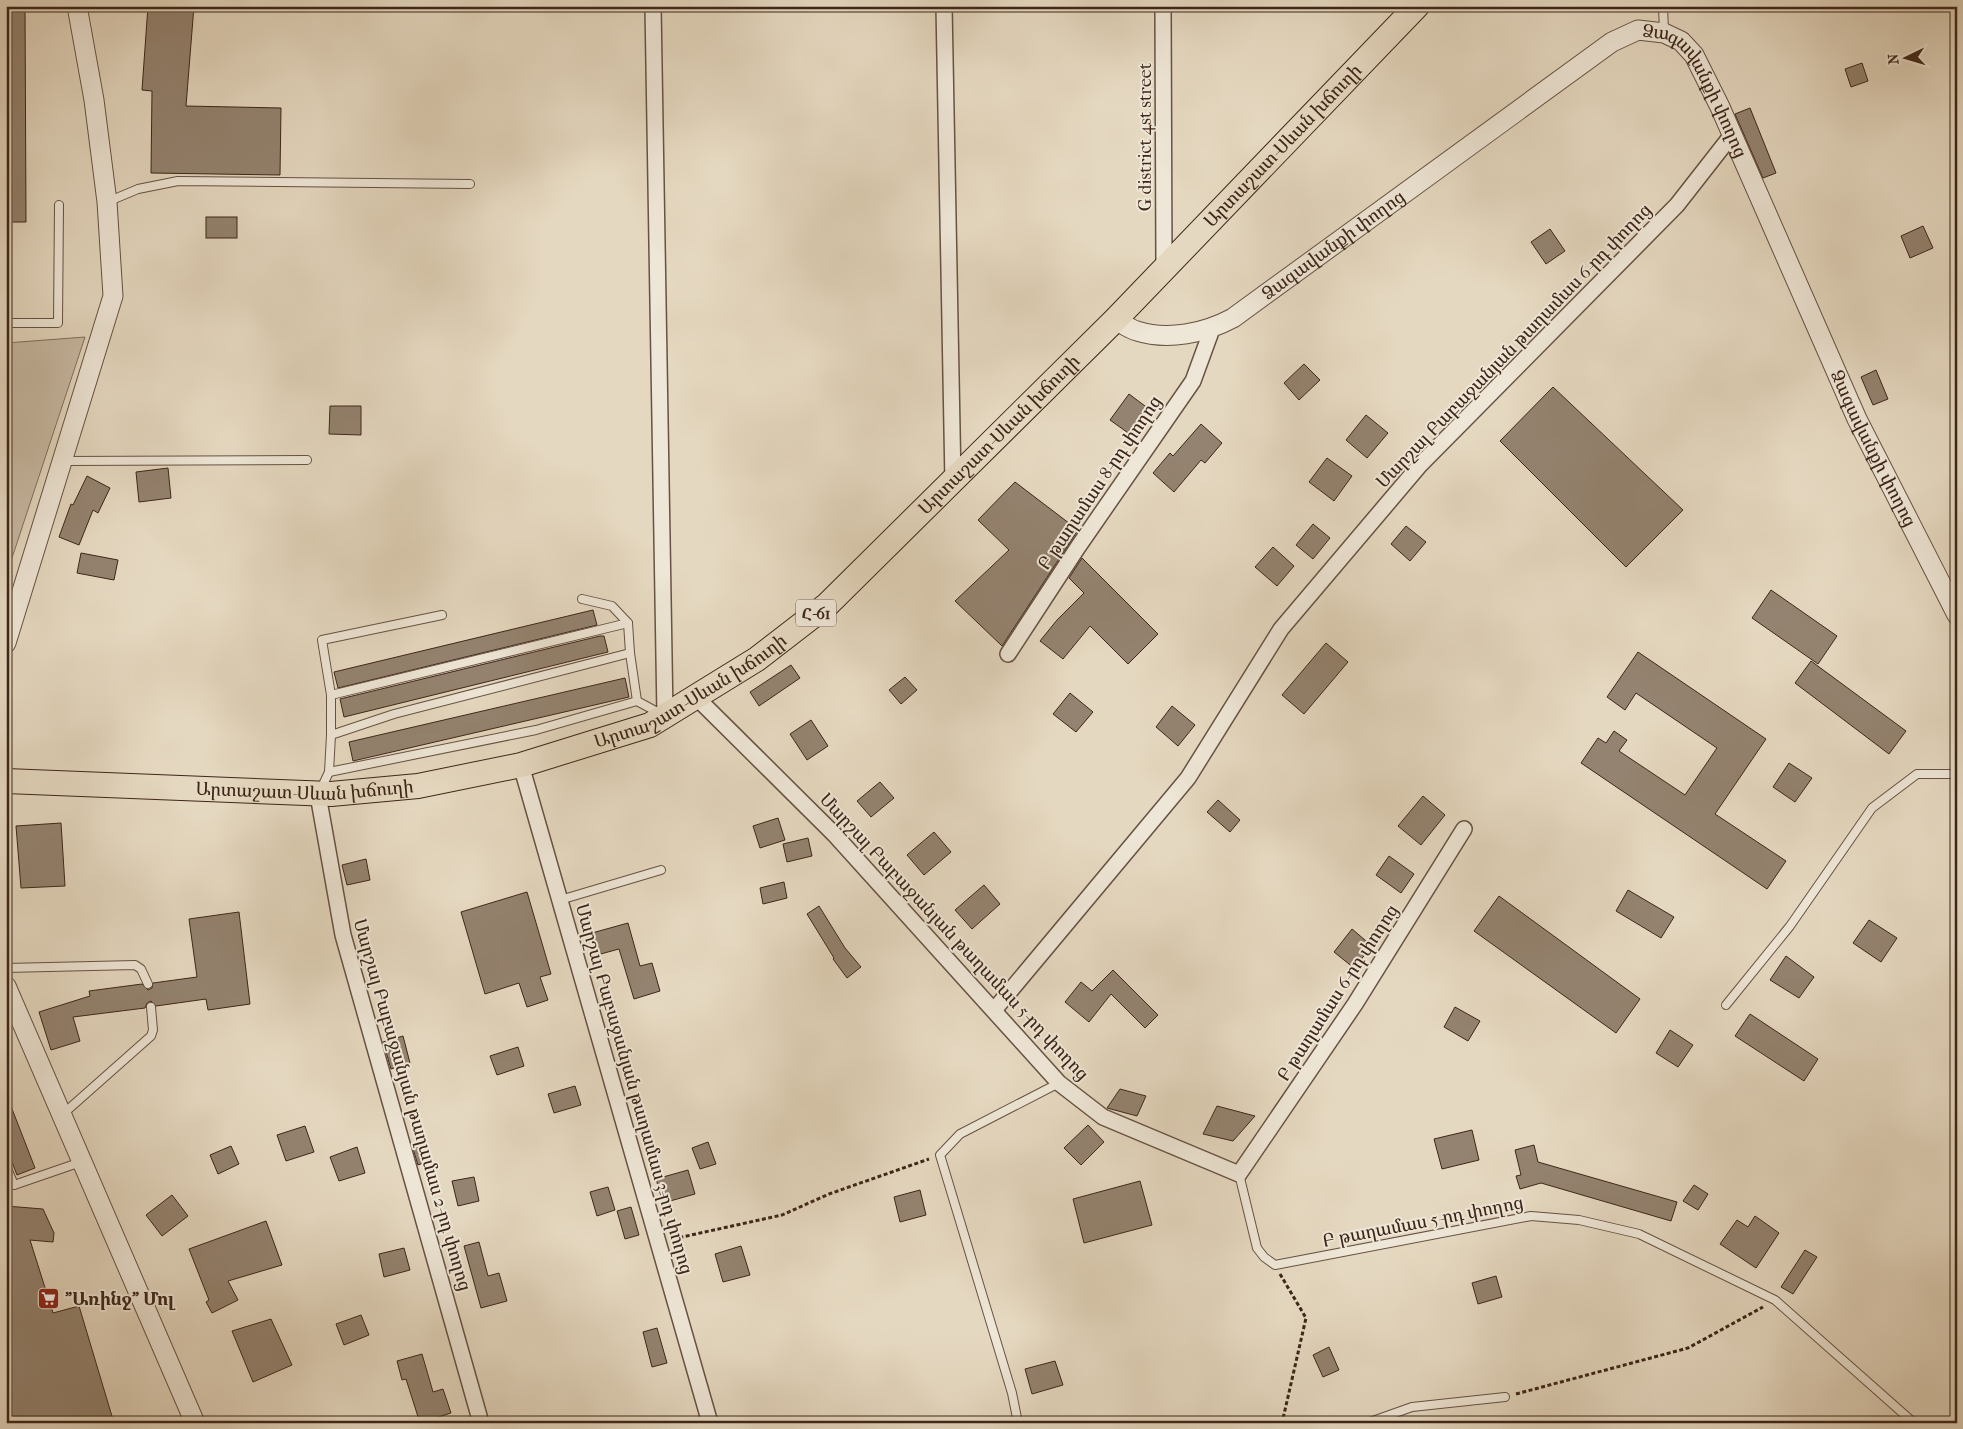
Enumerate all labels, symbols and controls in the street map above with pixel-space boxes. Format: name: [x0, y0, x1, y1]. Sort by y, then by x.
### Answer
street label: Ձագավանքի փողոց: [1641, 20, 1751, 161]
north arrow: [1880, 32, 1930, 82]
text: N: [1885, 53, 1902, 65]
street label: Արտաշատ-Սևան խճուղի: [1200, 60, 1366, 231]
street label: G district 4st street: [1135, 62, 1156, 211]
street label: Ձագավանքի փողոց: [1258, 186, 1409, 304]
street label: Մարշալ Բաբաջանյան թաղամաս 6-րդ փողոց: [1372, 200, 1656, 492]
street label: Արտաշատ-Սևան խճուղի: [914, 351, 1084, 519]
street label: Ձագավանքի փողոց: [1826, 367, 1921, 530]
street label: Բ թաղամաս 8-րդ փողոց: [1034, 392, 1166, 574]
road number: Հ-61: [796, 600, 836, 626]
street label: Արտաշատ-Սևան խճուղի: [592, 630, 791, 752]
street label: Արտաշատ-Սևան խճուղի: [195, 776, 414, 805]
street label: Մարշալ Բաբաջանյան թաղամաս 5-րդ փողոց: [815, 789, 1093, 1085]
street label: Մարշալ Բաբաջանյան թաղամաս 3-րդ փողոց: [571, 901, 697, 1277]
street label: Բ թաղամաս 6-րդ փողոց: [1273, 901, 1403, 1085]
street label: Մարշալ Բաբաջանյան թաղամաս 2-րդ փողոց: [349, 917, 475, 1293]
street label: Բ թաղամաս 5-րդ փողոց: [1321, 1192, 1525, 1252]
supermarket icon: "Առինջ" Մոլ: [37, 1287, 61, 1311]
place label: "Առինջ" Մոլ: [65, 1289, 176, 1310]

